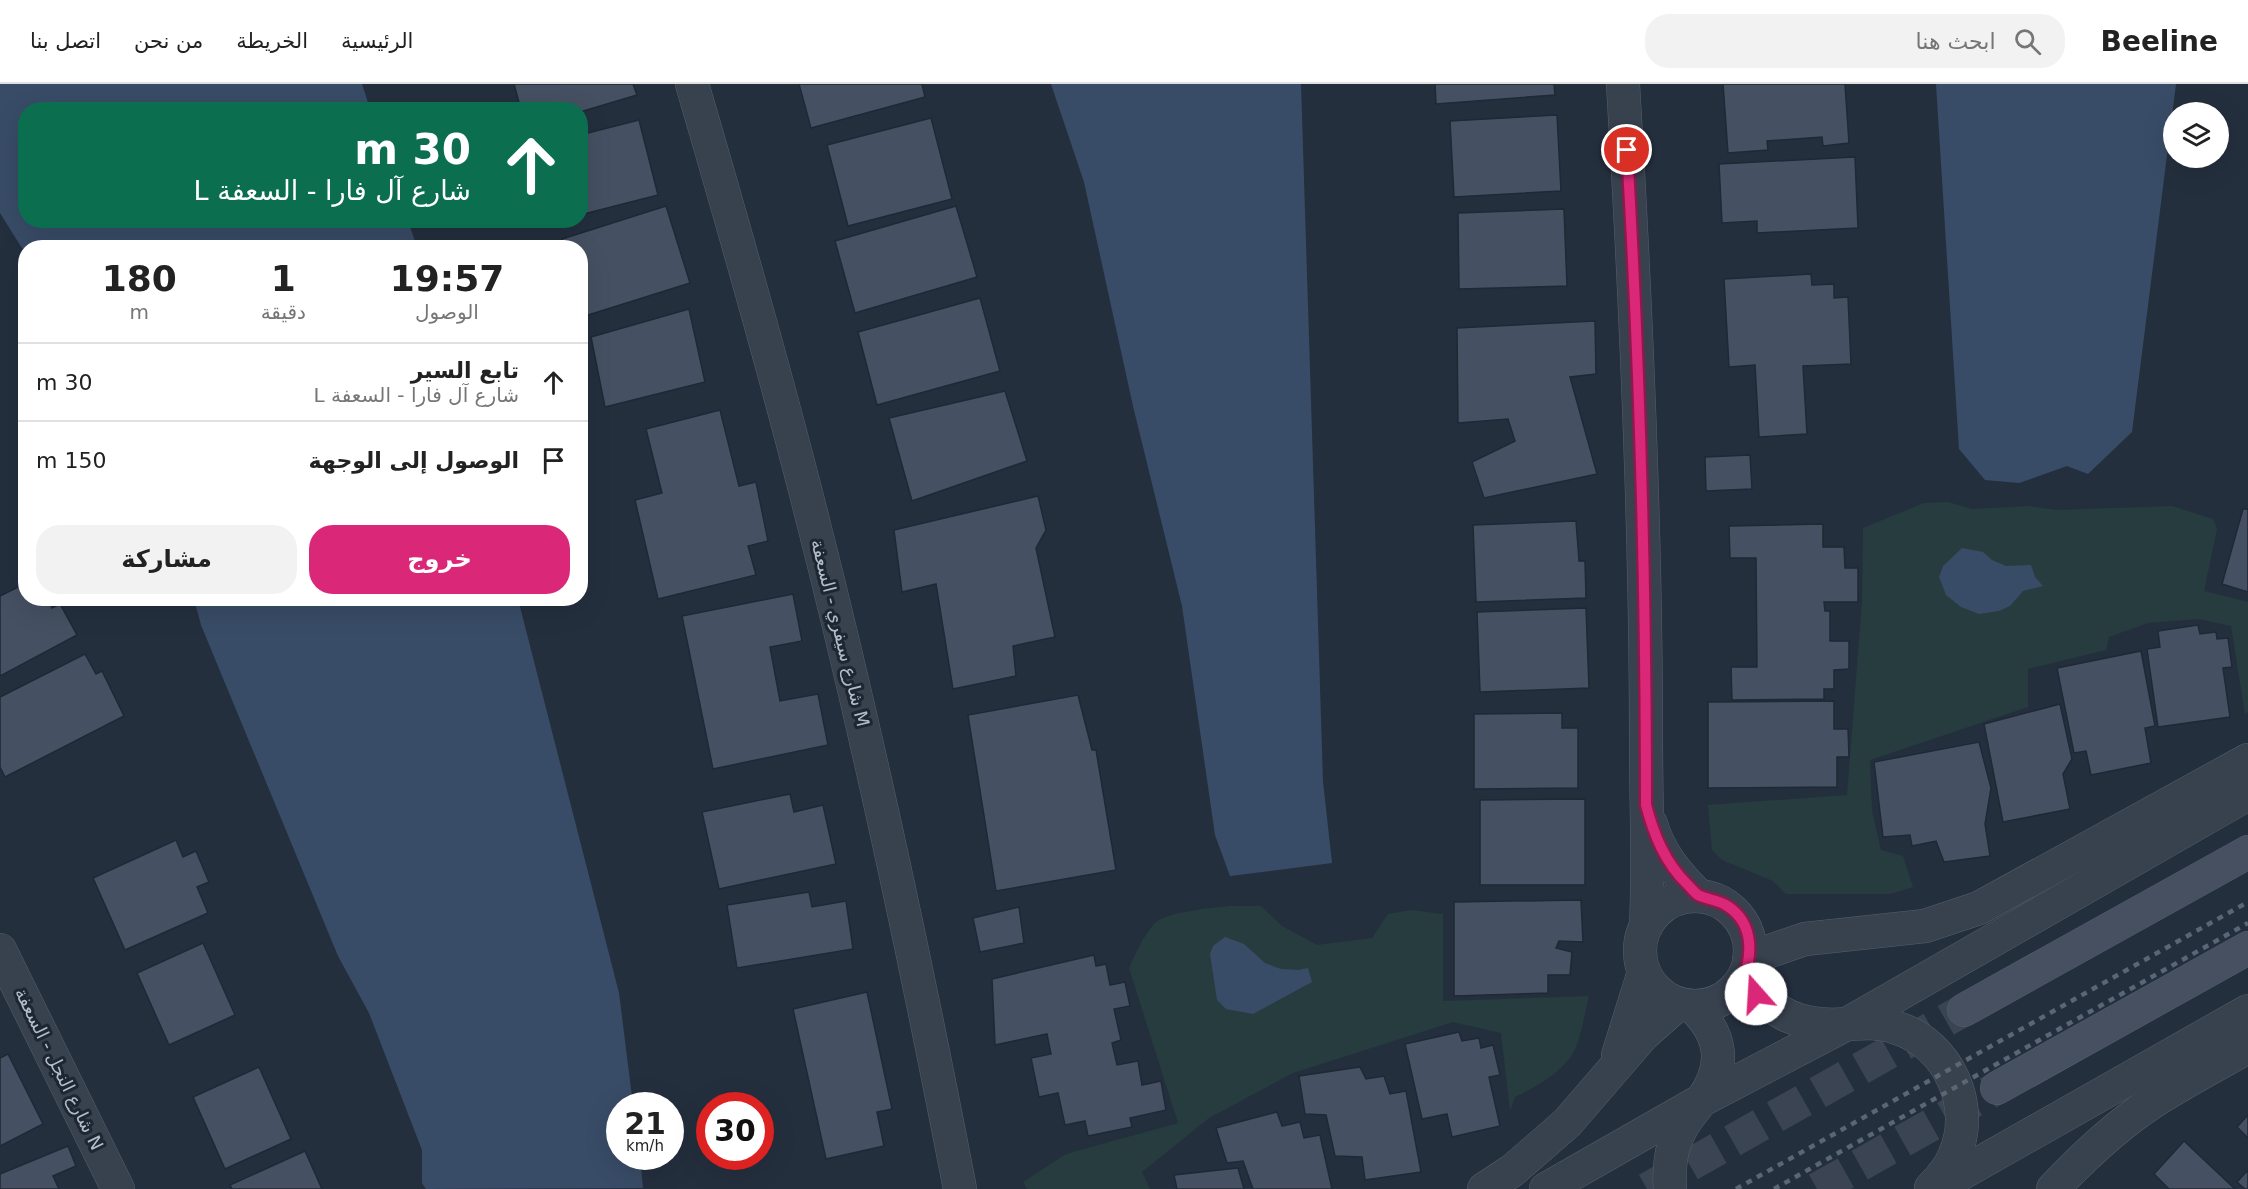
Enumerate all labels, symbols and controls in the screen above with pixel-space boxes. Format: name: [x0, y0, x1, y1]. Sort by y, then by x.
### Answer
search box: [1645, 14, 2065, 68]
icon: search: [2011, 25, 2044, 58]
text: Beeline: [2101, 25, 2218, 58]
text: اتصل بنا: [30, 29, 101, 53]
text: من نحن: [134, 29, 203, 53]
text: الخريطة: [236, 29, 308, 53]
text: الرئيسية: [341, 29, 413, 53]
text: ابحث هنا: [1916, 29, 1996, 54]
map controls: [2163, 102, 2229, 168]
button: layers: [2163, 102, 2229, 168]
pin: [1601, 124, 1652, 175]
text: 30 m: [354, 125, 471, 174]
icon: ahead: [492, 126, 570, 204]
icon: arrive: [1610, 133, 1643, 166]
text: شارع آل فارا - السعفة L: [194, 175, 471, 206]
text: 180: [102, 258, 177, 299]
text: 1: [271, 258, 296, 299]
text: 19:57: [390, 258, 504, 299]
text: m: [130, 300, 149, 324]
text: دقيقة: [261, 300, 306, 324]
text: الوصول: [415, 300, 479, 324]
text: تابع السير: [411, 358, 519, 383]
icon: ahead: [537, 366, 570, 399]
text: 30 m: [36, 370, 92, 395]
text: شارع آل فارا - السعفة L: [313, 383, 519, 407]
icon: arrive: [537, 444, 570, 477]
text: 150 m: [36, 448, 106, 473]
text: الوصول إلى الوجهة: [309, 448, 519, 473]
button: مشاركة: [36, 525, 297, 594]
button: خروج: [309, 525, 570, 594]
street label: شارع سيفري - السعفة M: [806, 537, 874, 729]
position arrow: [1724, 962, 1788, 1026]
street label: شارع النجل - السعفة N: [10, 984, 108, 1154]
speed limit sign: 30: [696, 1092, 774, 1170]
text: 21: [624, 1106, 666, 1141]
text: km/h: [626, 1137, 664, 1155]

